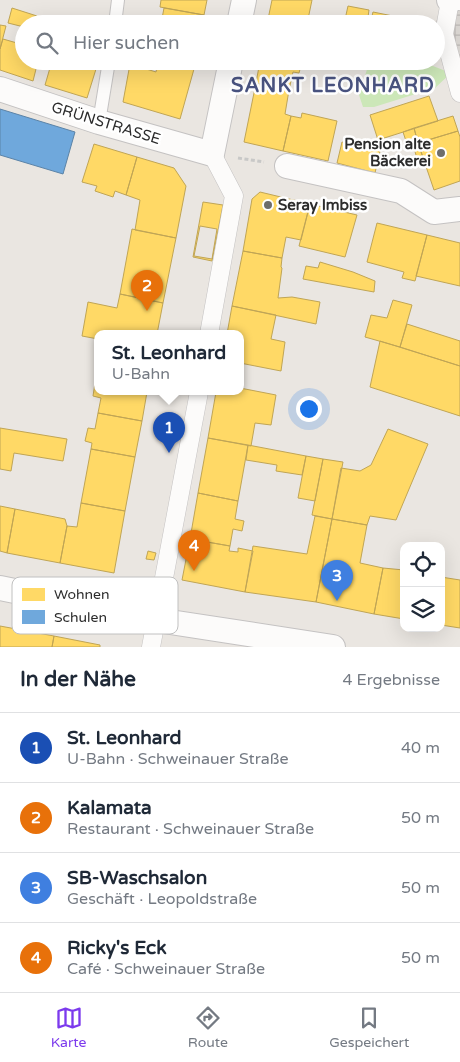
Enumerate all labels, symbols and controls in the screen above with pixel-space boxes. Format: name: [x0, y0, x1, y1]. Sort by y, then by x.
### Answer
search box: [15, 15, 445, 70]
icon: search: [33, 29, 61, 57]
text: Hier suchen: [73, 32, 180, 54]
district label: SANKT LEONHARD: [231, 74, 435, 98]
street label: GRÜNSTRASSE: [49, 98, 163, 148]
place label: Pension alte Bäckerei: [344, 135, 432, 170]
marker: Pension alte Bäckerei: [435, 147, 447, 159]
place label: Seray Imbiss: [278, 196, 367, 215]
marker: Seray Imbiss: [262, 199, 274, 211]
pin: 2: [131, 270, 163, 311]
popup: [94, 330, 244, 395]
text: St. Leonhard: [112, 342, 226, 364]
text: U-Bahn: [112, 364, 170, 384]
your location: [296, 396, 322, 422]
pin: 1: [153, 412, 185, 453]
pin: 4: [178, 530, 210, 571]
map controls: [400, 542, 445, 632]
button: locate: [400, 542, 445, 587]
pin: 3: [321, 560, 353, 601]
legend: [12, 577, 178, 634]
text: Wohnen: [54, 586, 110, 603]
button: layers: [400, 587, 445, 632]
text: Schulen: [54, 609, 107, 626]
text: In der Nähe: [20, 667, 136, 692]
text: 4 Ergebnisse: [342, 670, 440, 690]
text: St. Leonhard: [67, 727, 181, 749]
text: 1: [31, 738, 41, 758]
text: 40 m: [401, 738, 440, 758]
text: U-Bahn · Schweinauer Straße: [67, 749, 289, 769]
text: Kalamata: [67, 797, 152, 819]
text: 2: [31, 808, 41, 828]
text: 50 m: [401, 808, 440, 828]
text: Restaurant · Schweinauer Straße: [67, 819, 314, 839]
text: SB-Waschsalon: [67, 867, 207, 889]
text: 3: [31, 878, 41, 898]
text: 50 m: [401, 878, 440, 898]
text: Geschäft · Leopoldstraße: [67, 889, 257, 909]
text: Ricky's Eck: [67, 937, 167, 959]
text: 4: [31, 948, 41, 968]
text: 50 m: [401, 948, 440, 968]
text: Café · Schweinauer Straße: [67, 959, 265, 979]
tab: Karte: [51, 1004, 86, 1051]
tab: Route: [188, 1004, 228, 1051]
tab: Gespeichert: [329, 1004, 409, 1051]

